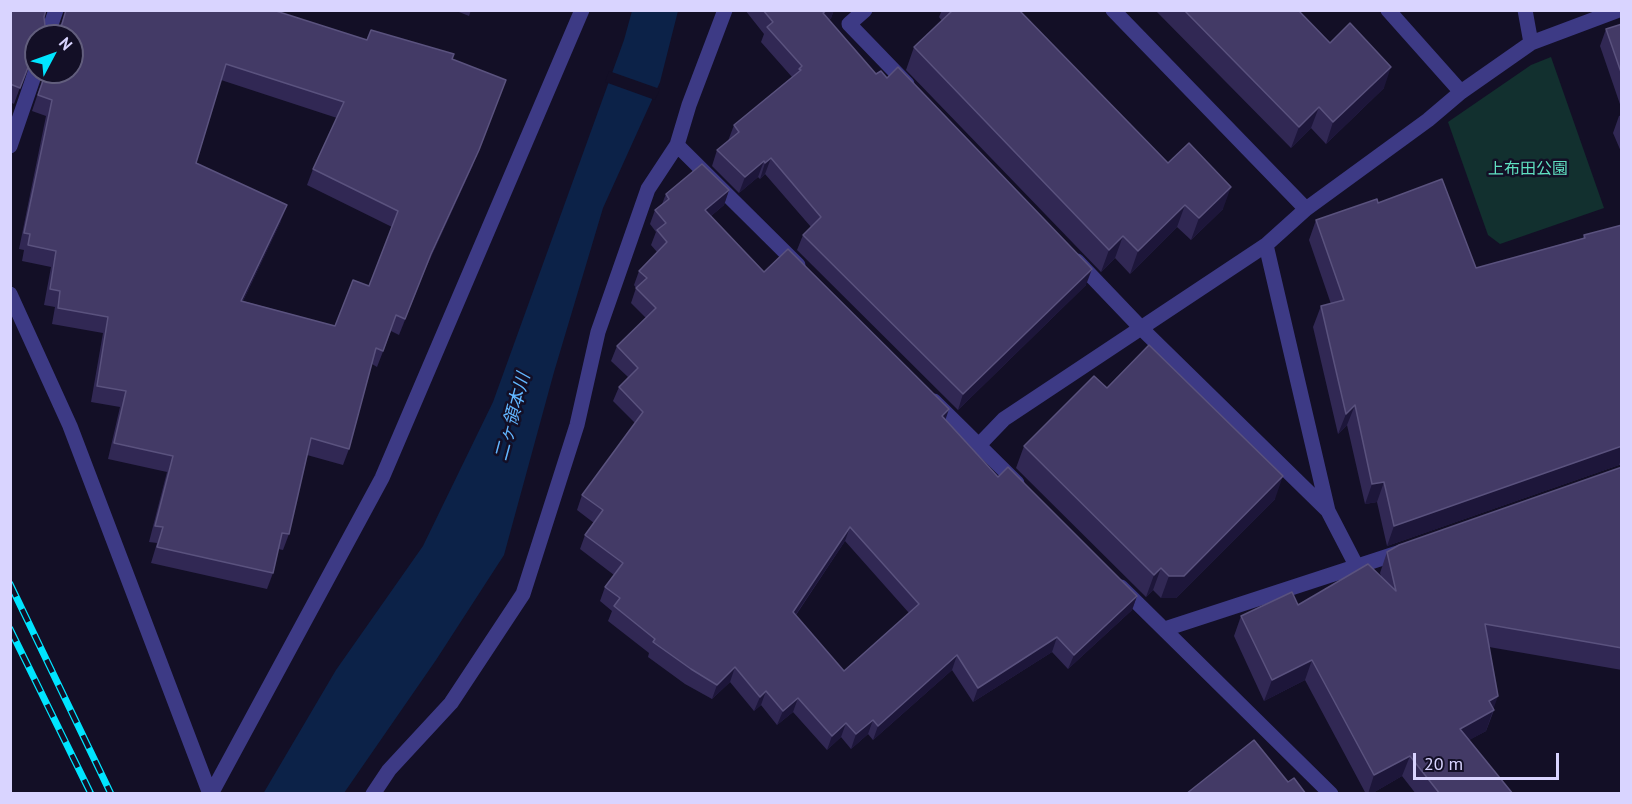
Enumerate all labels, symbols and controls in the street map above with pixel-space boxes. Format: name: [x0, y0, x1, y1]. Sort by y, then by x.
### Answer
north arrow: [24, 24, 84, 84]
text: N: [55, 33, 77, 54]
park label: 上布田公園: [1488, 159, 1568, 179]
water label: 二ヶ領本川: [491, 371, 535, 463]
scale bar: [1416, 741, 1562, 779]
text: 20 m: [1424, 752, 1463, 775]

